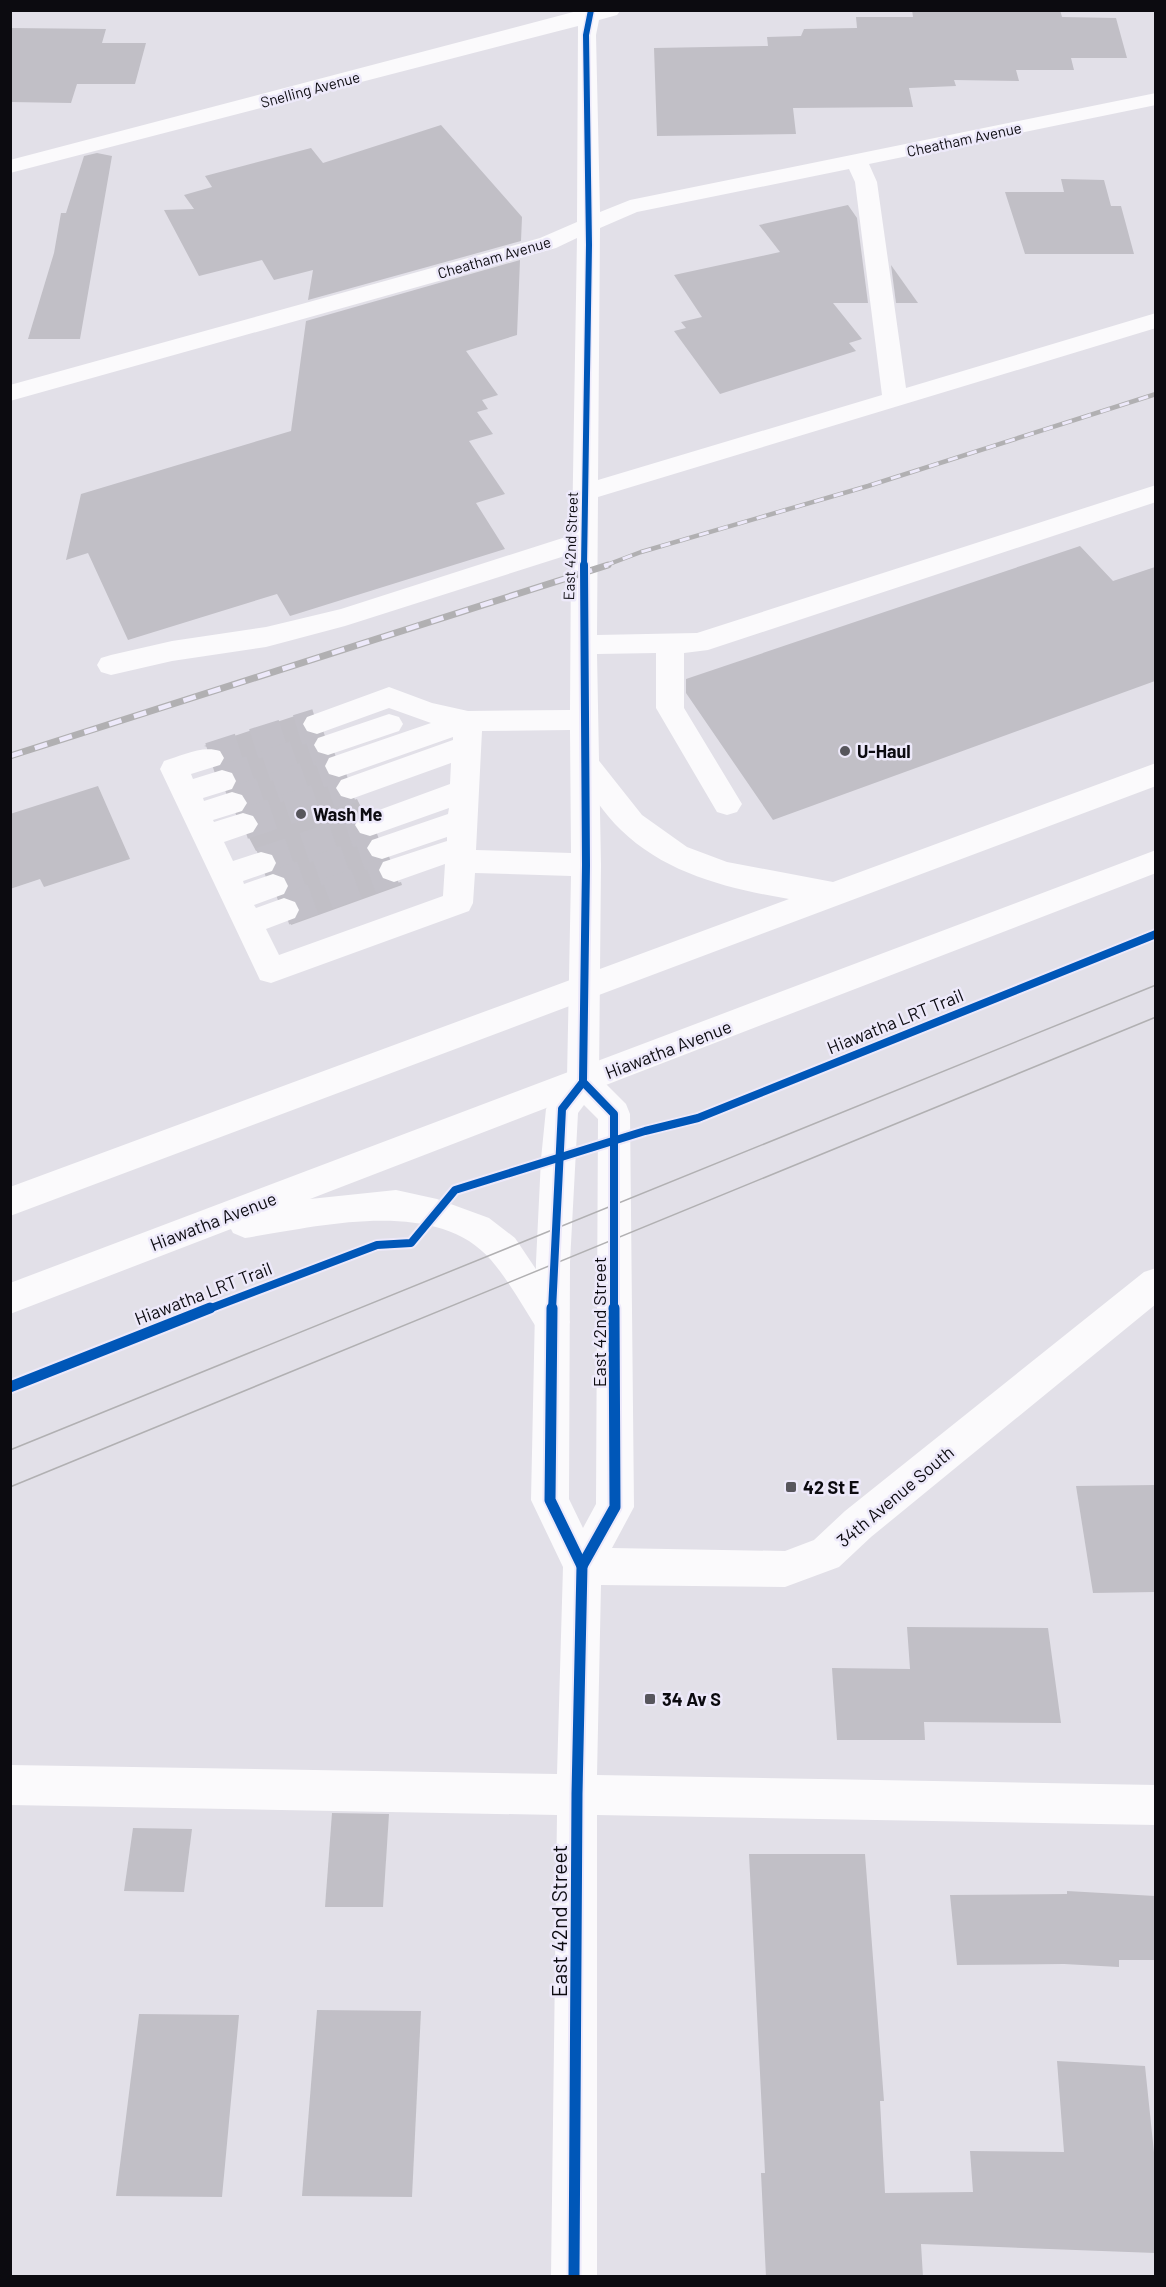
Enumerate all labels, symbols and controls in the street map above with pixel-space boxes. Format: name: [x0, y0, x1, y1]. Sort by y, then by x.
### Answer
street label: Snelling Avenue: [258, 67, 362, 111]
street label: Cheatham Avenue: [905, 118, 1023, 160]
street label: Cheatham Avenue: [435, 232, 553, 282]
street label: East 42nd Street: [559, 491, 581, 601]
place label: U-Haul: [857, 740, 911, 762]
marker: U-Haul: [838, 744, 852, 758]
place label: Wash Me: [313, 803, 383, 825]
marker: Wash Me: [294, 807, 308, 821]
street label: Hiawatha LRT Trail: [824, 984, 966, 1058]
street label: Hiawatha Avenue: [602, 1015, 734, 1083]
street label: Hiawatha Avenue: [147, 1187, 279, 1255]
street label: Hiawatha LRT Trail: [131, 1257, 275, 1329]
street label: East 42nd Street: [588, 1257, 610, 1387]
street label: 34th Avenue South: [832, 1441, 958, 1551]
place label: 42 St E: [803, 1476, 859, 1498]
marker: 42 St E: [784, 1480, 798, 1494]
place label: 34 Av S: [662, 1688, 721, 1710]
marker: 34 Av S: [643, 1692, 657, 1706]
street label: East 42nd Street: [546, 1845, 571, 1997]

